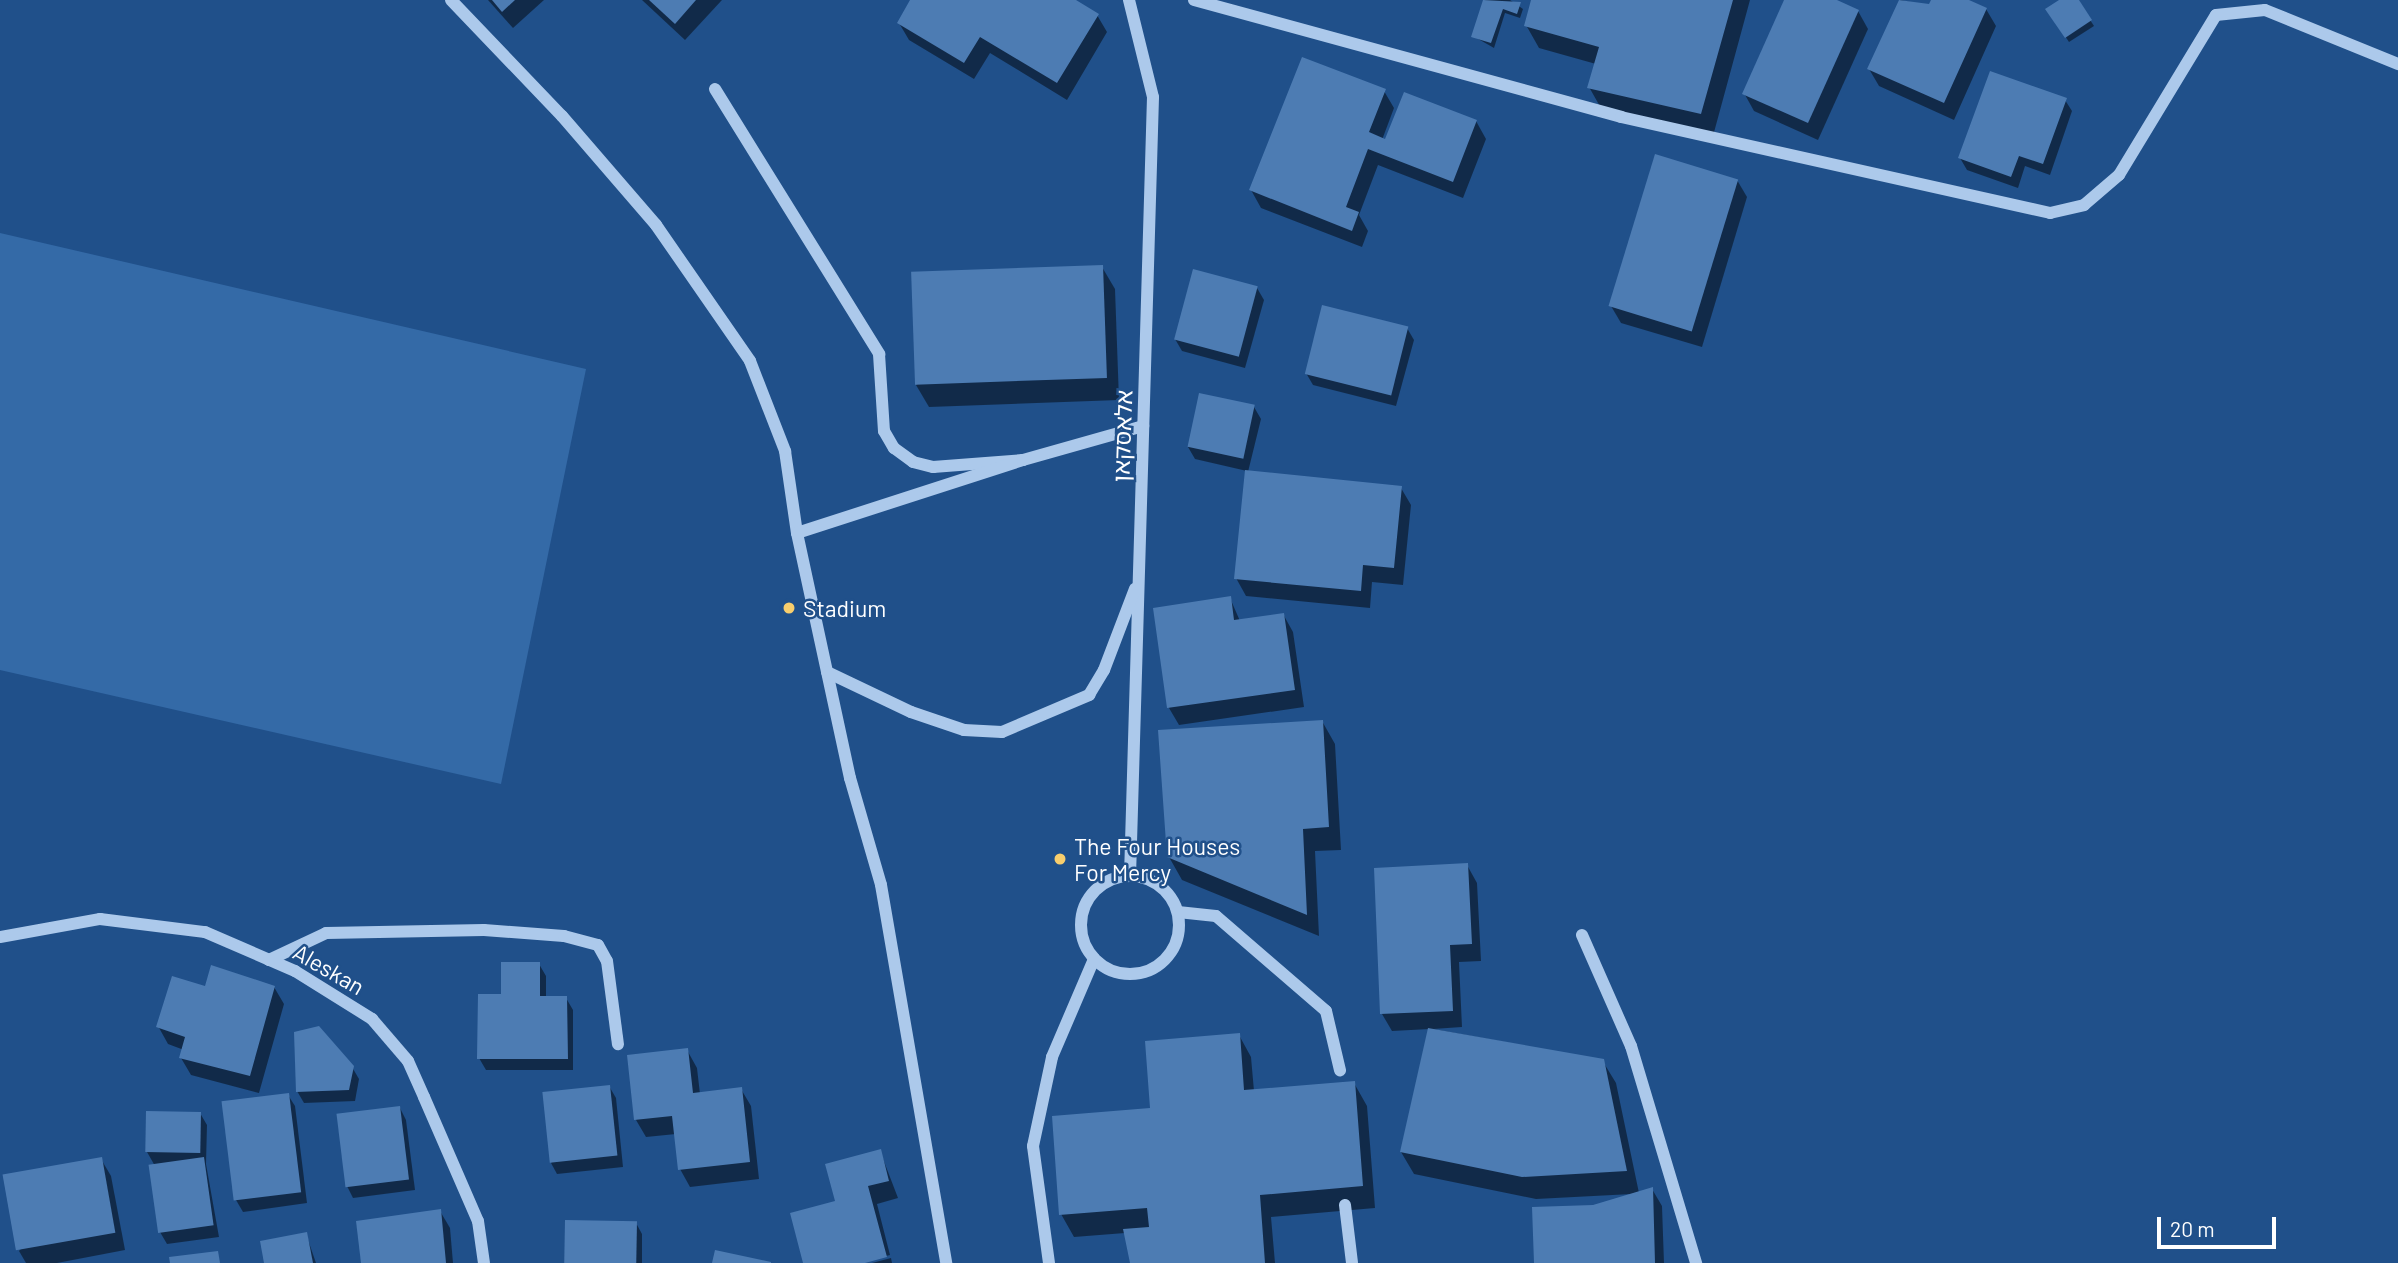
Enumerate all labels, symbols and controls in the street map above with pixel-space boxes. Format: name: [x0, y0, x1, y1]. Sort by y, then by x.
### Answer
street label: אלאסקאן: [1107, 389, 1137, 483]
place label: Stadium: [803, 594, 886, 622]
marker: Stadium: [781, 600, 797, 616]
place label: The Four Houses For Mercy: [1074, 832, 1240, 886]
marker: The Four Houses For Mercy: [1052, 851, 1068, 867]
street label: Aleskan: [288, 938, 370, 1000]
scale bar: [2160, 1204, 2279, 1248]
text: 20 m: [2170, 1216, 2215, 1241]

